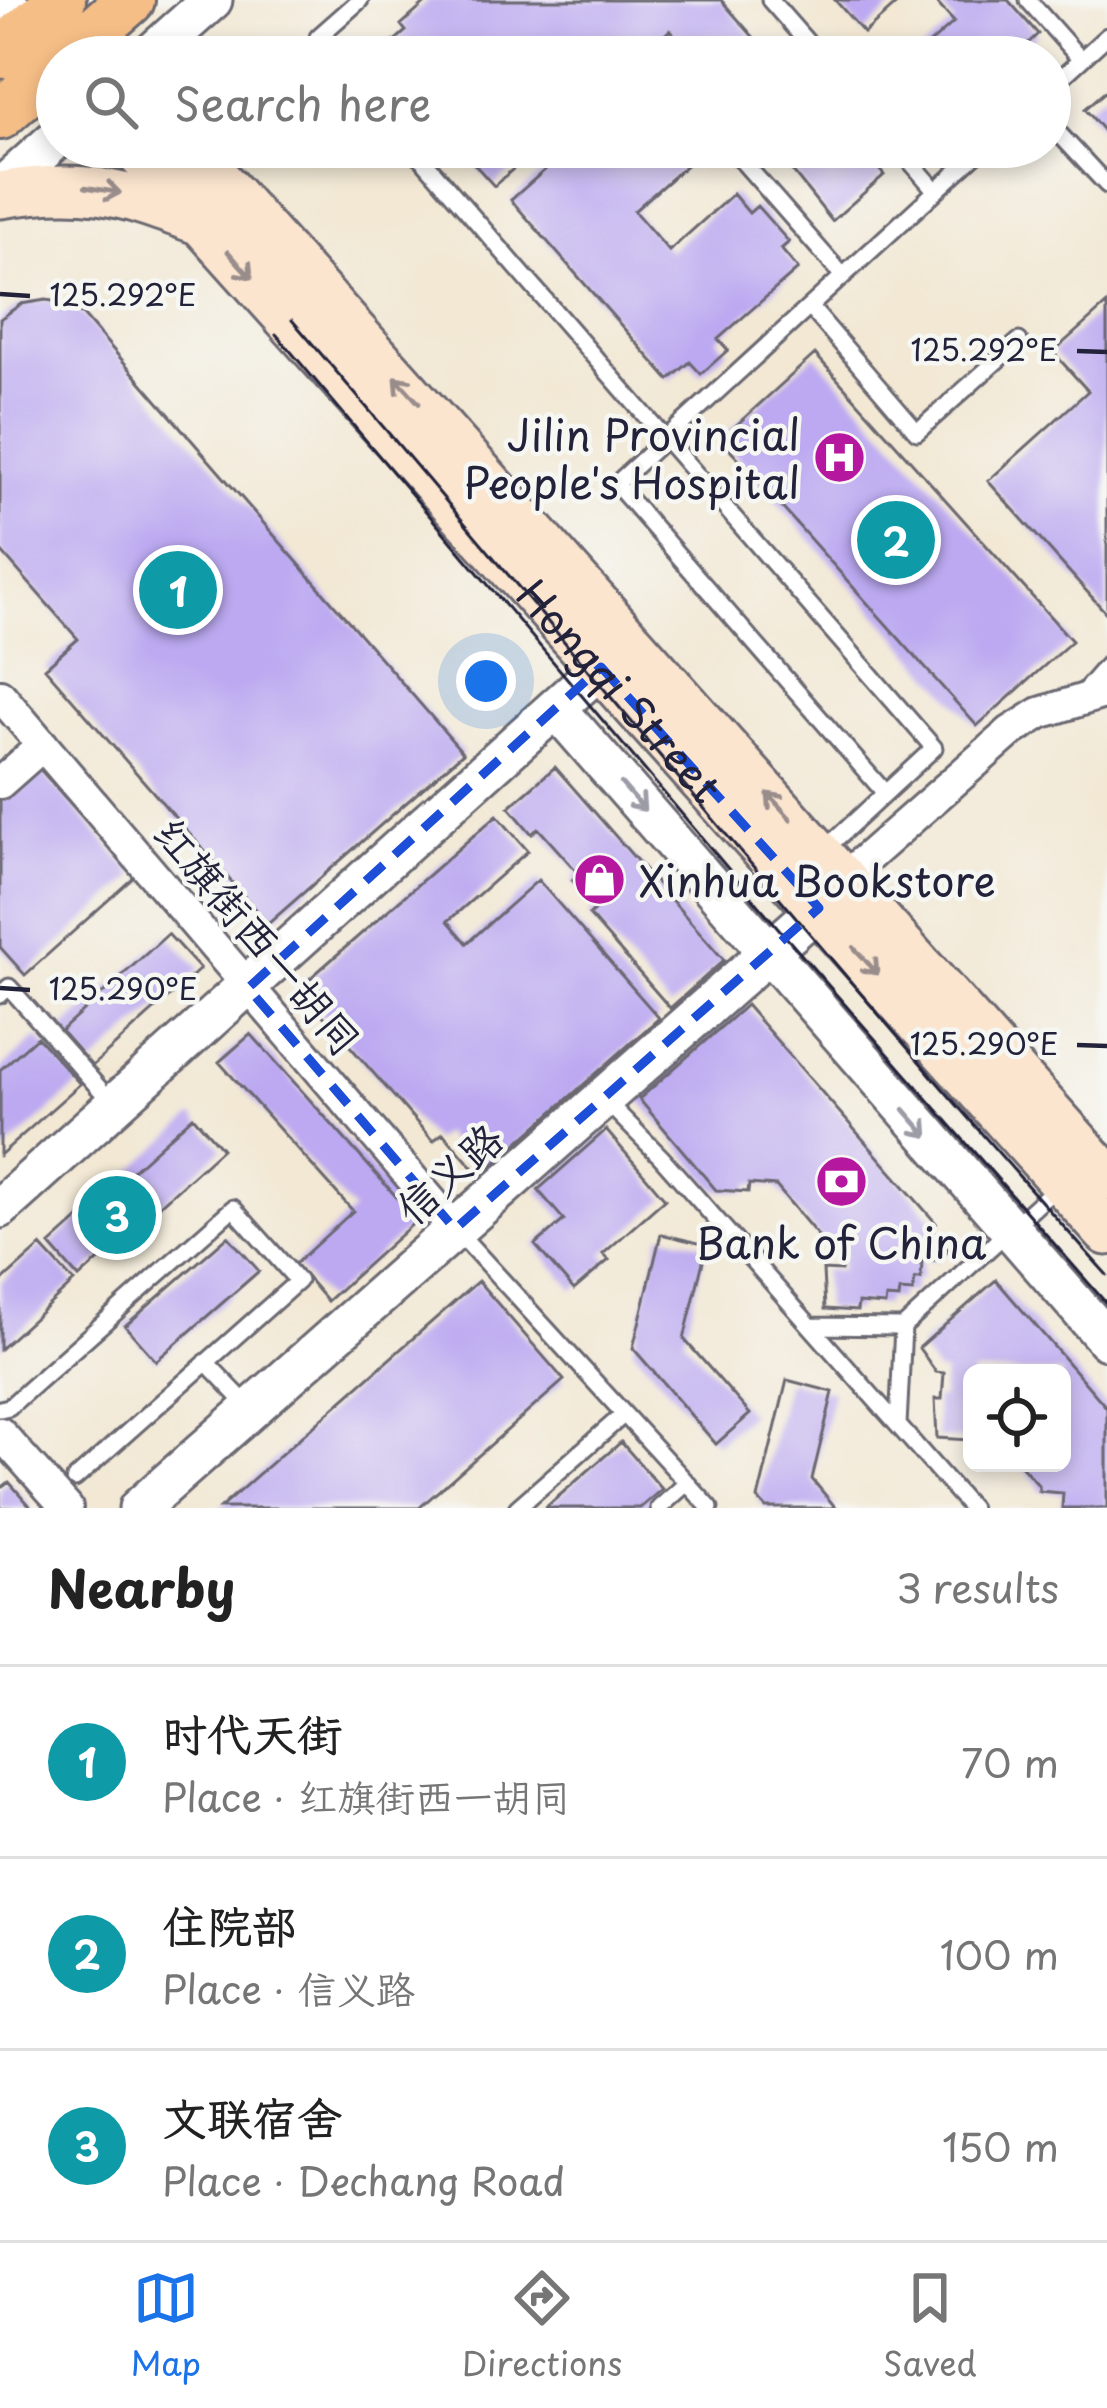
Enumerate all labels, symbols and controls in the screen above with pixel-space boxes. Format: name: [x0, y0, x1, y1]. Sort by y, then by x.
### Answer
search box: [36, 36, 1071, 168]
text: Search here: [174, 68, 431, 136]
icon: search: [78, 69, 144, 135]
one-way arrow: [83, 180, 122, 203]
one-way arrow: [226, 250, 253, 280]
text: 125.292°E: [50, 271, 196, 316]
text: 125.292°E: [911, 326, 1057, 371]
one-way arrow: [394, 376, 421, 406]
place label: Jilin Provincial People's Hospital: [463, 402, 800, 513]
hospital icon: Jilin Provincial People's Hospital: [811, 429, 867, 485]
pin: 2: [857, 495, 935, 585]
pin: 1: [139, 545, 217, 635]
street label: Hongqi Street: [503, 564, 738, 815]
your location: [456, 651, 516, 711]
one-way arrow: [619, 781, 646, 812]
one-way arrow: [766, 792, 793, 822]
street label: 红旗街西一胡同: [140, 802, 378, 1068]
place label: Xinhua Bookstore: [639, 848, 996, 911]
shop icon: Xinhua Bookstore: [572, 851, 628, 907]
one-way arrow: [852, 945, 879, 976]
text: 125.290°E: [49, 965, 197, 1010]
text: 125.290°E: [910, 1020, 1058, 1065]
street label: 信义路: [380, 1106, 516, 1238]
one-way arrow: [902, 1107, 929, 1138]
bank icon: Bank of China: [813, 1154, 869, 1210]
pin: 3: [78, 1170, 156, 1260]
place label: Bank of China: [696, 1210, 987, 1273]
map controls: [963, 1364, 1071, 1472]
button: locate: [963, 1364, 1071, 1472]
text: Nearby: [48, 1548, 235, 1625]
text: 3 results: [896, 1557, 1059, 1616]
text: 时代天街: [162, 1698, 342, 1766]
text: 1: [78, 1732, 96, 1791]
text: 70 m: [961, 1732, 1059, 1791]
text: Place · 红旗街西一胡同: [162, 1766, 571, 1825]
text: 住院部: [162, 1890, 297, 1958]
text: 2: [73, 1924, 101, 1983]
text: 100 m: [940, 1924, 1059, 1983]
text: Place · 信义路: [162, 1958, 415, 2017]
text: 文联宿舍: [162, 2082, 342, 2150]
text: 3: [74, 2116, 100, 2175]
text: 150 m: [942, 2116, 1059, 2175]
text: Place · Dechang Road: [162, 2150, 565, 2209]
tab: Map: [130, 2265, 201, 2387]
tab: Directions: [462, 2265, 622, 2387]
tab: Saved: [883, 2265, 977, 2387]

